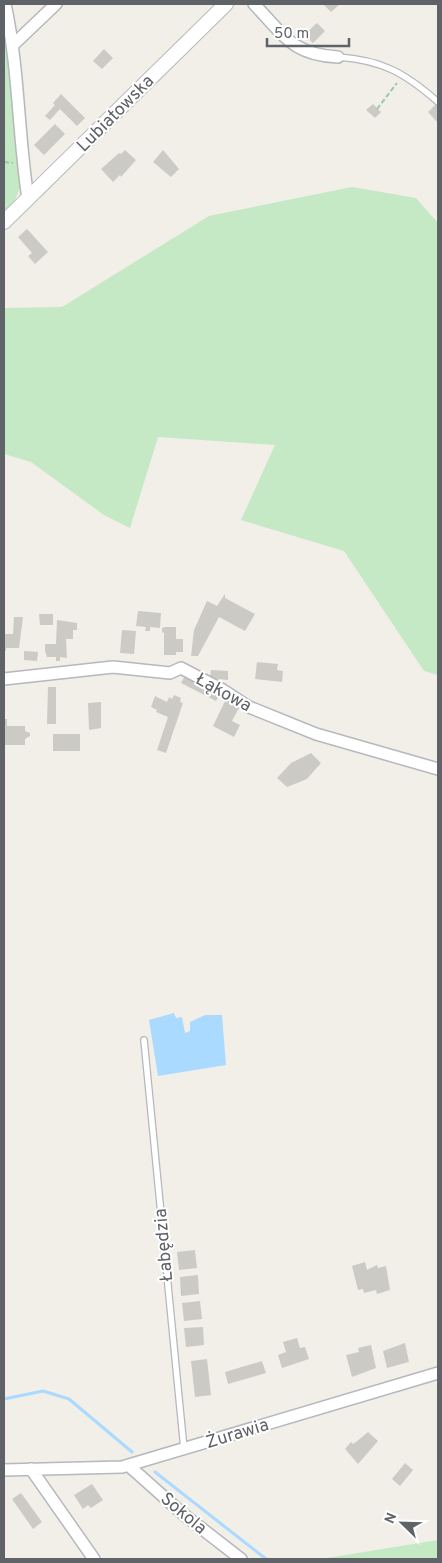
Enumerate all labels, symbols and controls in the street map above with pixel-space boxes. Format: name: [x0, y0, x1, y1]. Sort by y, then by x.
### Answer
scale bar: [267, 15, 350, 47]
text: 50 m: [274, 25, 309, 44]
street label: Lubiatowska: [72, 70, 160, 158]
street label: Łąkowa: [191, 669, 255, 718]
street label: Łabędzia: [150, 1207, 179, 1282]
street label: Żurawia: [203, 1412, 272, 1455]
street label: Sokola: [155, 1488, 211, 1540]
north arrow: [377, 1498, 427, 1548]
text: N: [382, 1511, 401, 1526]

